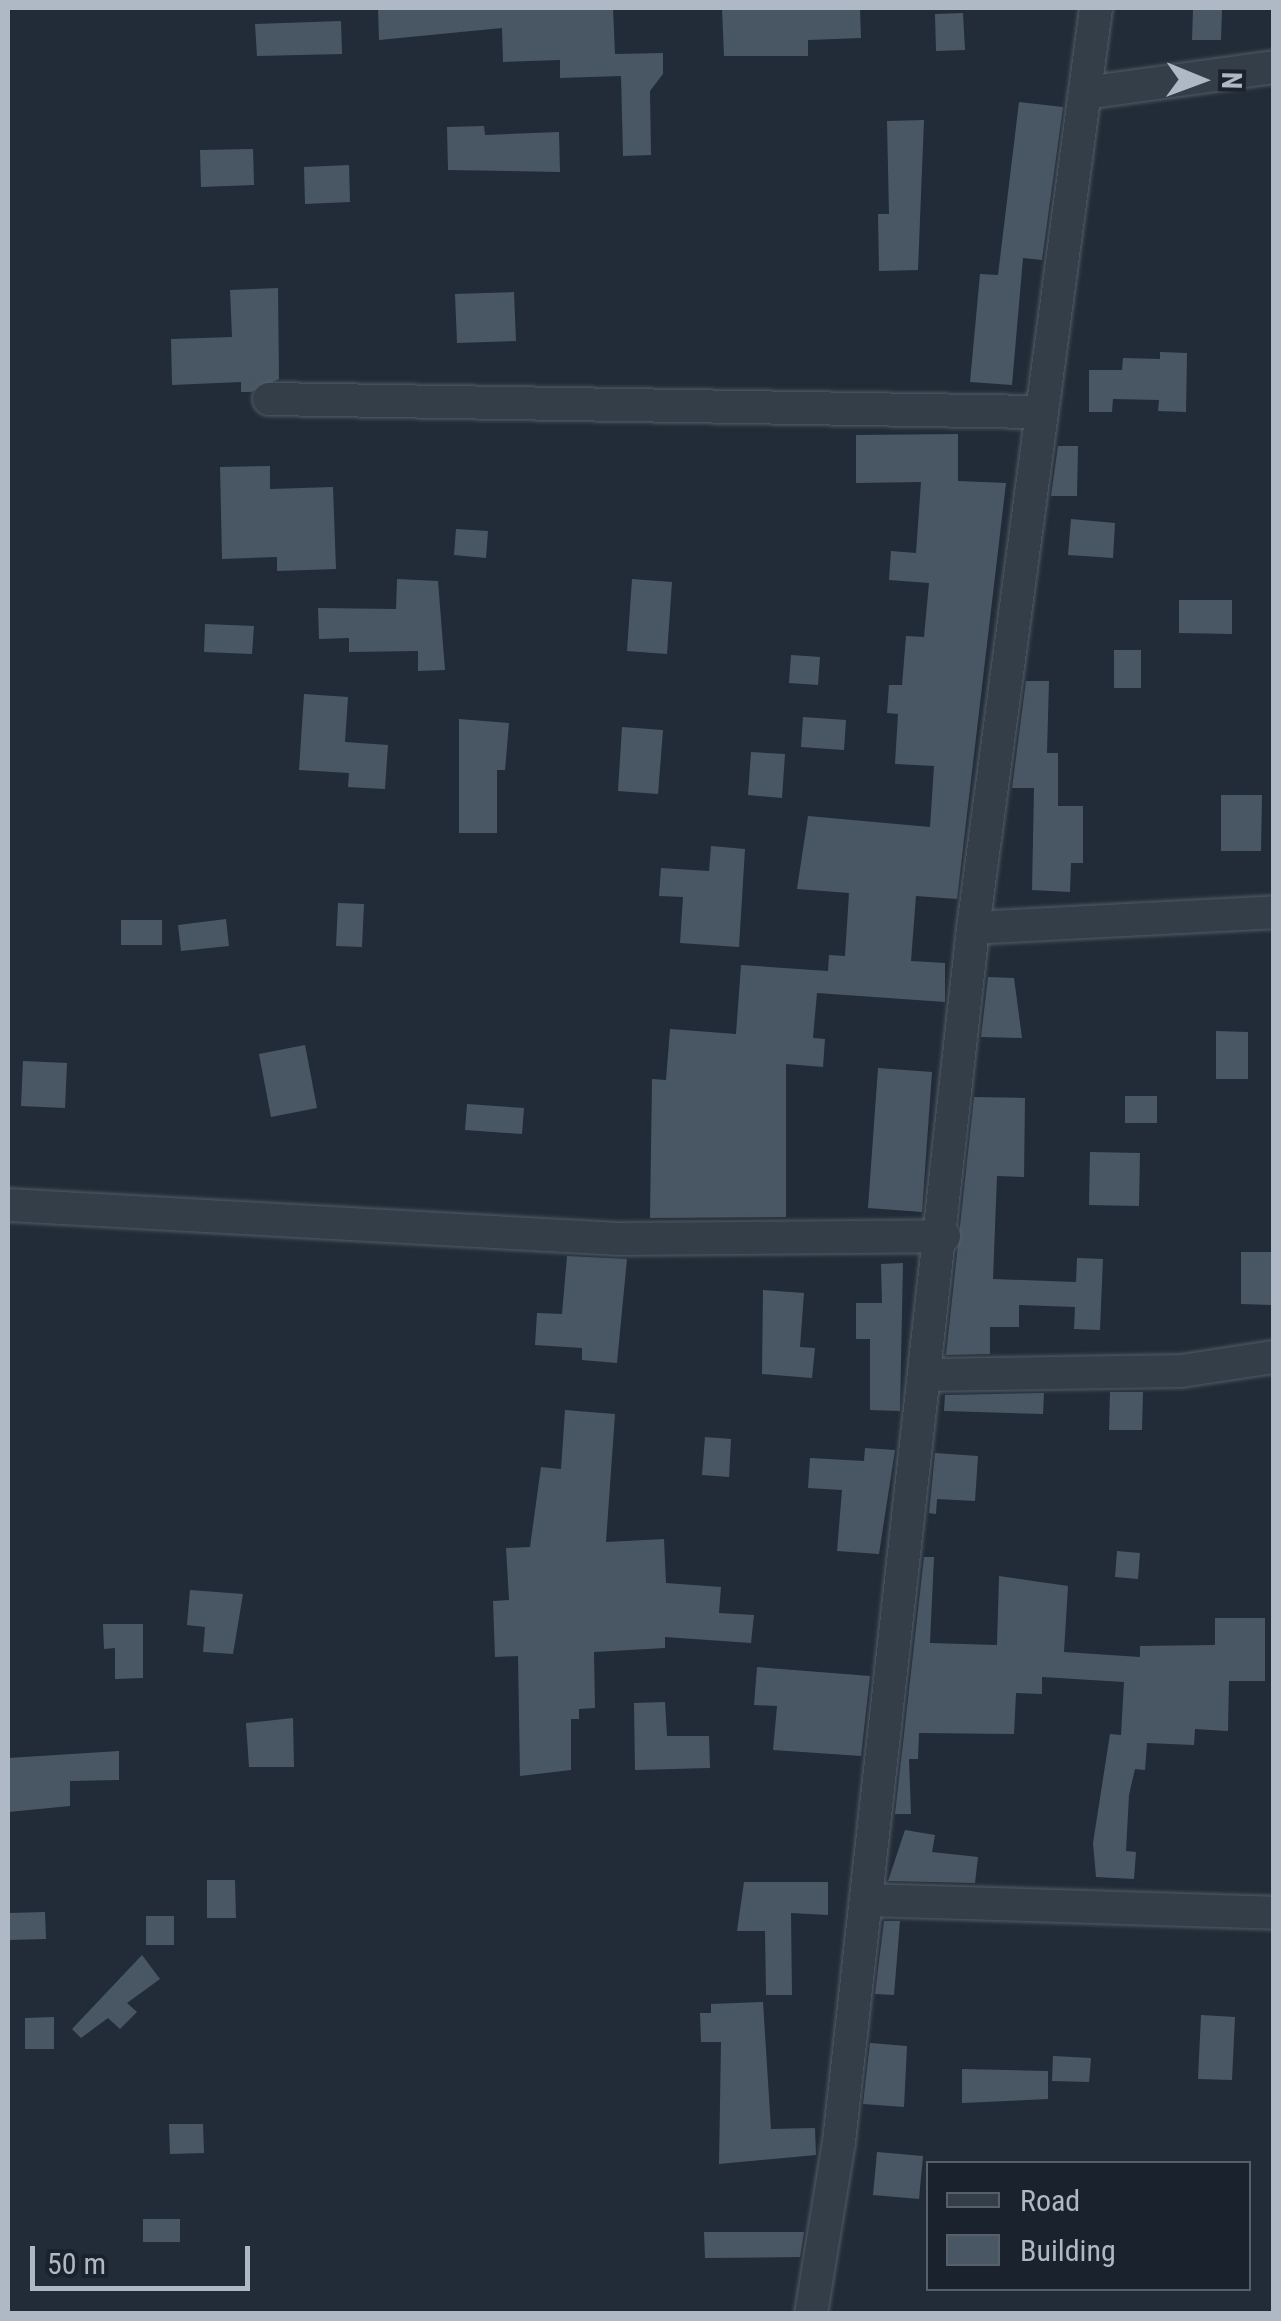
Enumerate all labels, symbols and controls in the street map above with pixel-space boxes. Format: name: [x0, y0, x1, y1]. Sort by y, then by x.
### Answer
north arrow: [1151, 30, 1251, 130]
text: N: [1215, 72, 1248, 89]
legend: [926, 2161, 1251, 2291]
text: Road: [1020, 2183, 1080, 2218]
scale bar: [35, 2226, 255, 2288]
text: Building: [1020, 2233, 1116, 2268]
text: 50 m: [47, 2246, 106, 2281]

